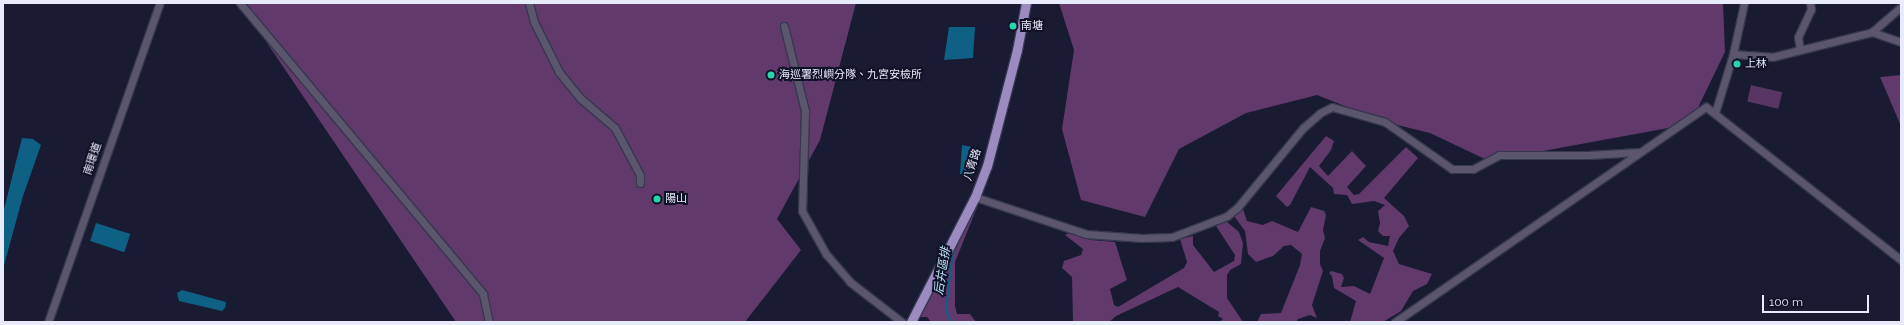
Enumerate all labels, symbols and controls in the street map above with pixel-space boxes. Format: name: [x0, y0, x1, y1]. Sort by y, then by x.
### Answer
place label: 南塘: [1021, 19, 1043, 33]
marker: 南塘: [1008, 21, 1018, 31]
place label: 上林: [1745, 57, 1767, 71]
marker: 上林: [1732, 59, 1742, 69]
place label: 海巡署烈嶼分隊、九宮安檢所: [779, 68, 922, 82]
marker: 海巡署烈嶼分隊、九宮安檢所: [766, 70, 776, 80]
street label: 南環道: [81, 141, 105, 177]
street label: 八青路: [962, 147, 984, 183]
place label: 陽山: [665, 192, 687, 206]
marker: 陽山: [652, 194, 662, 204]
water label: 后井區排: [932, 246, 954, 296]
scale bar: [1764, 287, 1871, 313]
text: 100 m: [1769, 295, 1803, 309]

